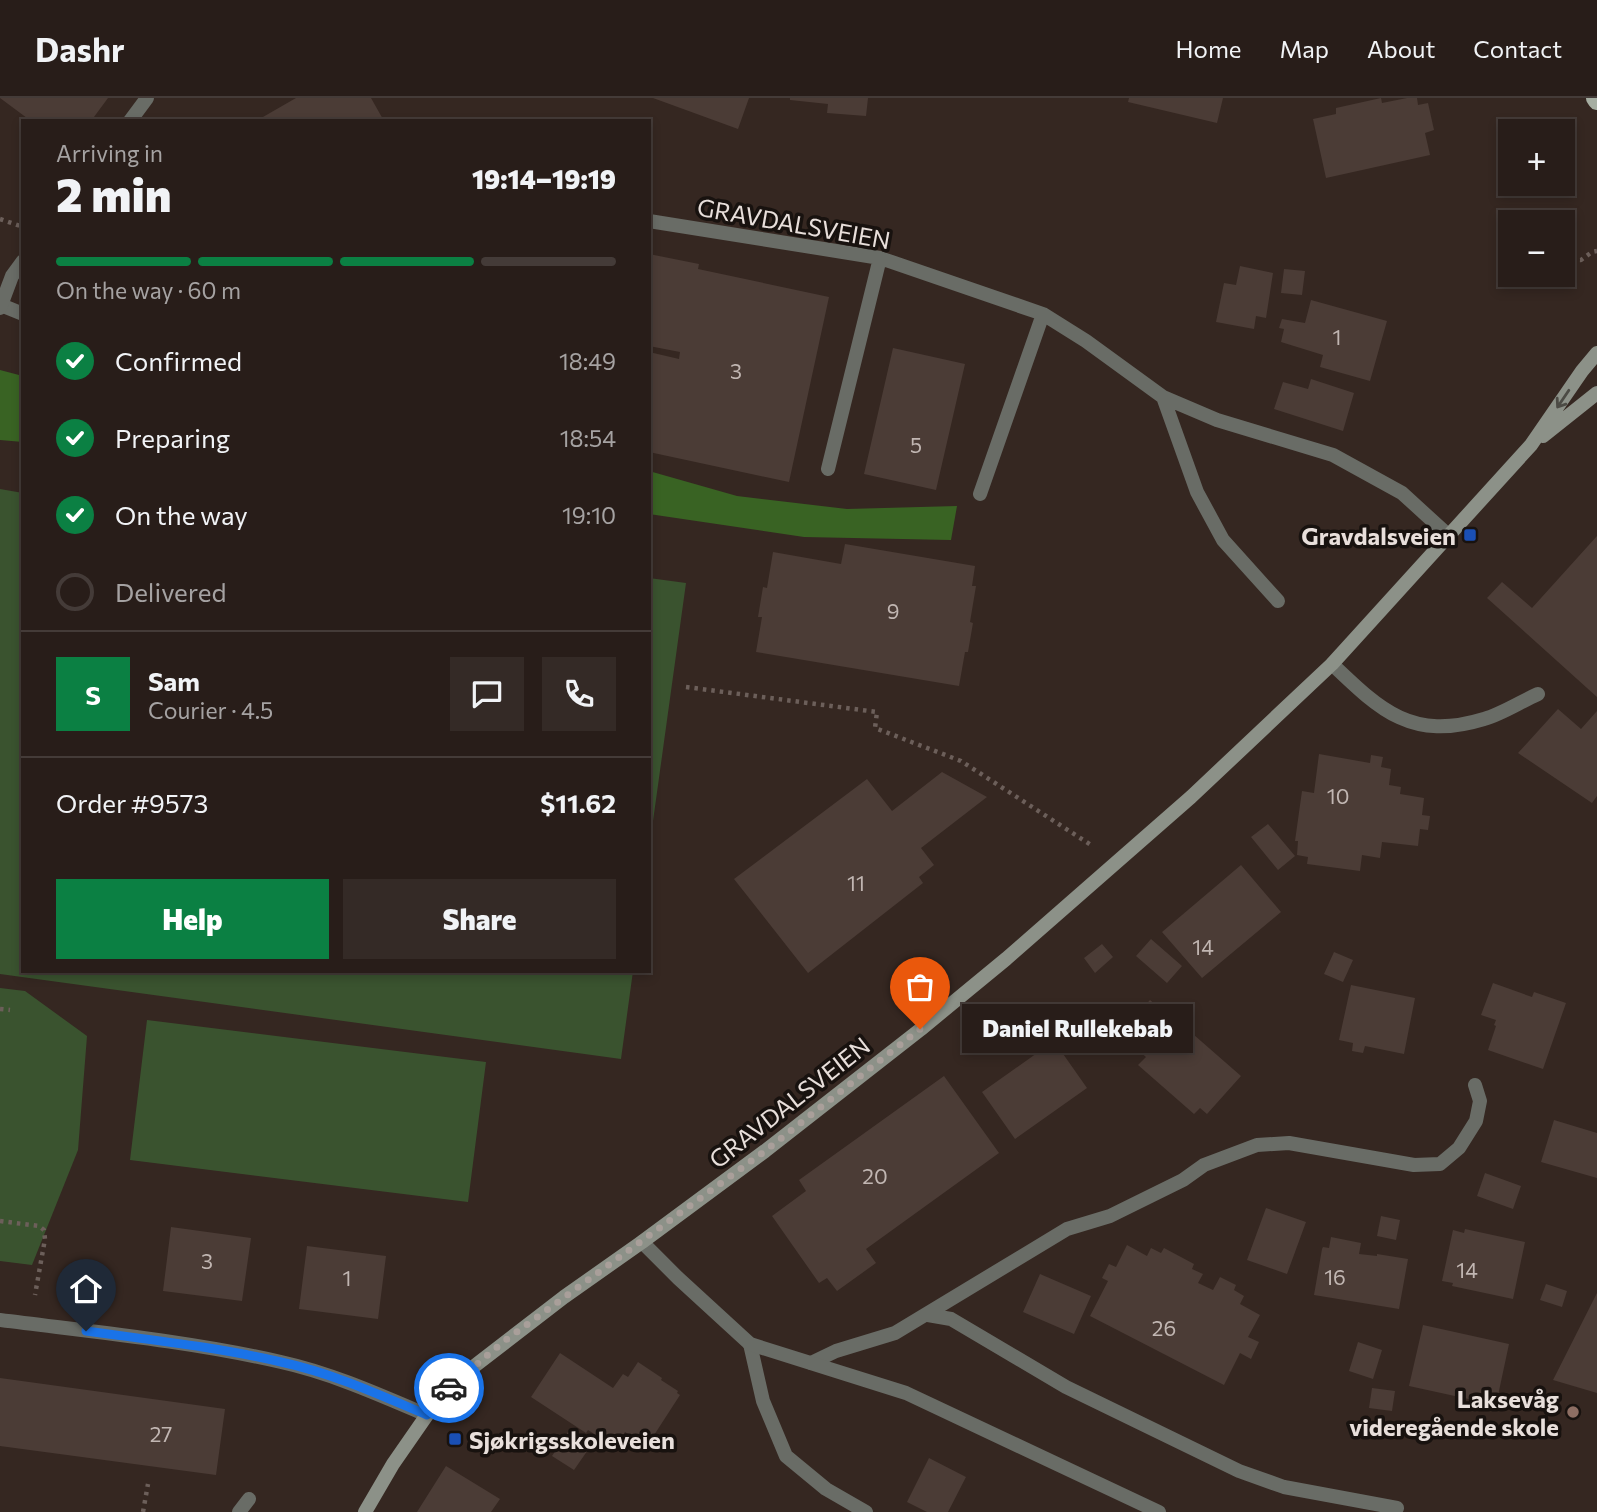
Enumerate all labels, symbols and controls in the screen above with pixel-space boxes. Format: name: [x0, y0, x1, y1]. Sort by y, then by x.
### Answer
text: Dashr: [35, 28, 125, 69]
text: Home: [1176, 34, 1242, 63]
text: Map: [1280, 34, 1329, 63]
text: About: [1367, 34, 1435, 63]
text: Contact: [1473, 34, 1562, 63]
map controls: [1498, 119, 1575, 287]
button: +: [1498, 119, 1575, 196]
text: Arriving in: [56, 139, 163, 167]
text: 19:14–19:19: [472, 163, 616, 194]
text: 2 min: [56, 165, 172, 221]
street label: GRAVDALSVEIEN: [695, 192, 893, 254]
button: −: [1498, 210, 1575, 287]
text: On the way · 60 m: [56, 276, 241, 304]
house number: 1: [1333, 324, 1341, 349]
icon: check: [56, 342, 94, 380]
text: Confirmed: [115, 345, 242, 376]
text: 18:49: [559, 347, 616, 375]
house number: 3: [730, 358, 742, 383]
one-way arrow: [1556, 388, 1570, 408]
icon: check: [56, 419, 94, 457]
text: Preparing: [115, 422, 230, 453]
text: 18:54: [560, 424, 616, 452]
house number: 5: [910, 432, 922, 457]
icon: check: [56, 496, 94, 534]
text: On the way: [115, 499, 248, 530]
text: 19:10: [562, 501, 616, 529]
place label: Gravdalsveien: [1301, 521, 1456, 550]
marker: Gravdalsveien: [1462, 527, 1478, 543]
text: Delivered: [115, 576, 226, 607]
house number: 9: [887, 598, 899, 623]
button: chat: [450, 657, 524, 731]
button: phone: [542, 657, 616, 731]
text: Sam: [148, 665, 200, 696]
text: S: [85, 679, 101, 710]
text: Courier · 4.5: [148, 696, 273, 724]
house number: 10: [1327, 783, 1349, 808]
text: Order #9573: [56, 787, 208, 818]
text: $11.62: [540, 787, 616, 818]
house number: 11: [847, 870, 865, 895]
button: Help: [56, 879, 329, 959]
button: Share: [343, 879, 616, 959]
house number: 14: [1192, 934, 1214, 959]
pin: [890, 957, 950, 1029]
icon: bag: [901, 968, 939, 1006]
callout: Daniel Rullekebab: [962, 1004, 1193, 1054]
text: Daniel Rullekebab: [982, 1014, 1173, 1042]
street label: GRAVDALSVEIEN: [703, 1030, 875, 1174]
house number: 20: [862, 1163, 888, 1188]
house number: 3: [201, 1248, 213, 1273]
house number: 14: [1456, 1257, 1478, 1282]
pin: [56, 1259, 116, 1331]
house number: 16: [1324, 1264, 1346, 1289]
house number: 1: [343, 1265, 351, 1290]
icon: home: [67, 1270, 105, 1308]
house number: 26: [1152, 1315, 1176, 1340]
courier: [414, 1353, 484, 1423]
icon: car: [430, 1369, 468, 1407]
place label: Laksevåg videregående skole: [1349, 1384, 1559, 1441]
marker: Laksevåg videregående skole: [1565, 1404, 1581, 1420]
house number: 27: [150, 1421, 172, 1446]
place label: Sjøkrigsskoleveien: [469, 1425, 675, 1454]
marker: Sjøkrigsskoleveien: [447, 1431, 463, 1447]

